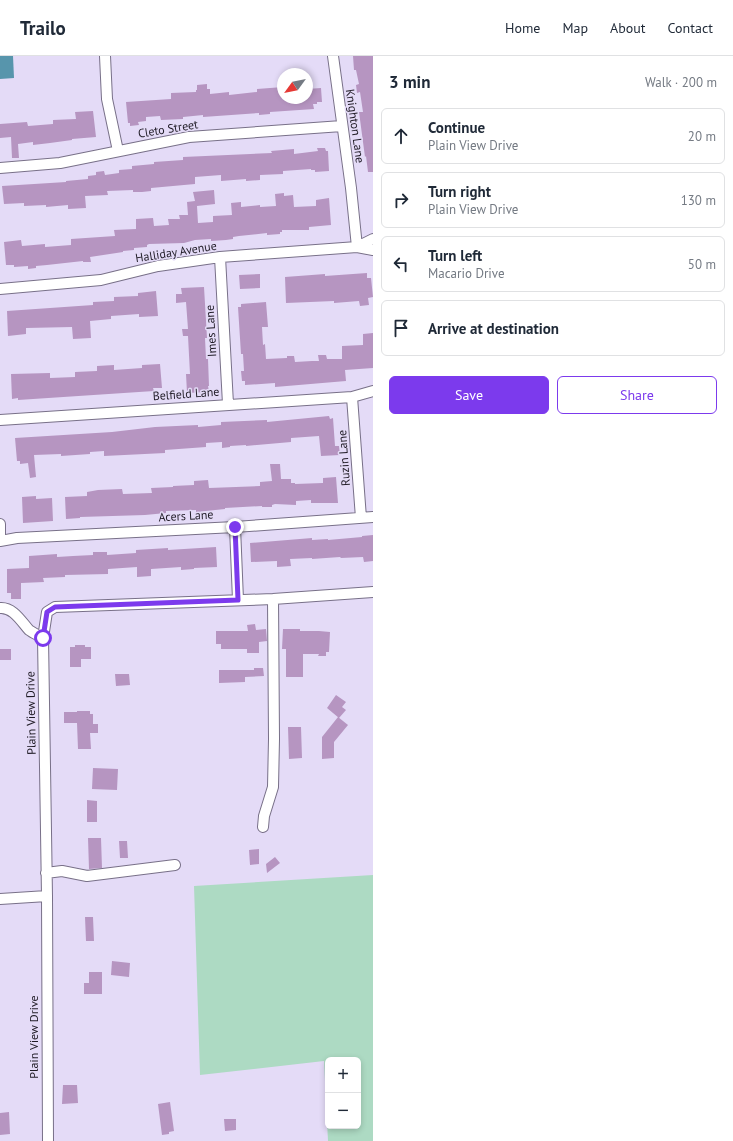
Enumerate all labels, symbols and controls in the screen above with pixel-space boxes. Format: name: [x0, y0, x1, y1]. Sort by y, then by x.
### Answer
text: Trailo: [20, 16, 66, 40]
text: Home: [505, 19, 540, 37]
text: Map: [562, 19, 588, 37]
text: About: [610, 19, 646, 37]
text: Contact: [668, 19, 713, 37]
north arrow: [277, 68, 313, 104]
text: 3 min: [389, 71, 430, 93]
text: Walk · 200 m: [645, 74, 717, 91]
street label: Knighton Lane: [343, 88, 368, 164]
street label: Cleto Street: [137, 116, 199, 141]
text: Continue: [428, 118, 485, 137]
icon: ahead: [390, 125, 412, 147]
text: 20 m: [688, 128, 716, 145]
text: Plain View Drive: [428, 137, 518, 154]
text: Turn right: [428, 182, 491, 201]
icon: right: [390, 189, 412, 211]
text: 130 m: [681, 192, 716, 209]
text: Plain View Drive: [428, 201, 518, 218]
street label: Halliday Avenue: [134, 238, 218, 265]
text: Turn left: [428, 246, 482, 265]
icon: left: [390, 253, 412, 275]
text: 50 m: [688, 256, 716, 273]
text: Macario Drive: [428, 265, 505, 282]
street label: Imes Lane: [202, 305, 219, 357]
icon: arrive: [390, 317, 412, 339]
text: Arrive at destination: [428, 319, 559, 338]
button: Save: [389, 376, 549, 414]
button: Share: [557, 376, 717, 414]
street label: Belfield Lane: [152, 384, 220, 403]
street label: Ruzin Lane: [334, 429, 353, 487]
street label: Acers Lane: [158, 507, 214, 524]
route end: [226, 518, 244, 536]
route start: [34, 629, 52, 647]
street label: Plain View Drive: [22, 671, 39, 755]
street label: Plain View Drive: [26, 995, 41, 1079]
map controls: [325, 1057, 361, 1129]
button: +: [325, 1057, 361, 1093]
button: −: [325, 1093, 361, 1129]

